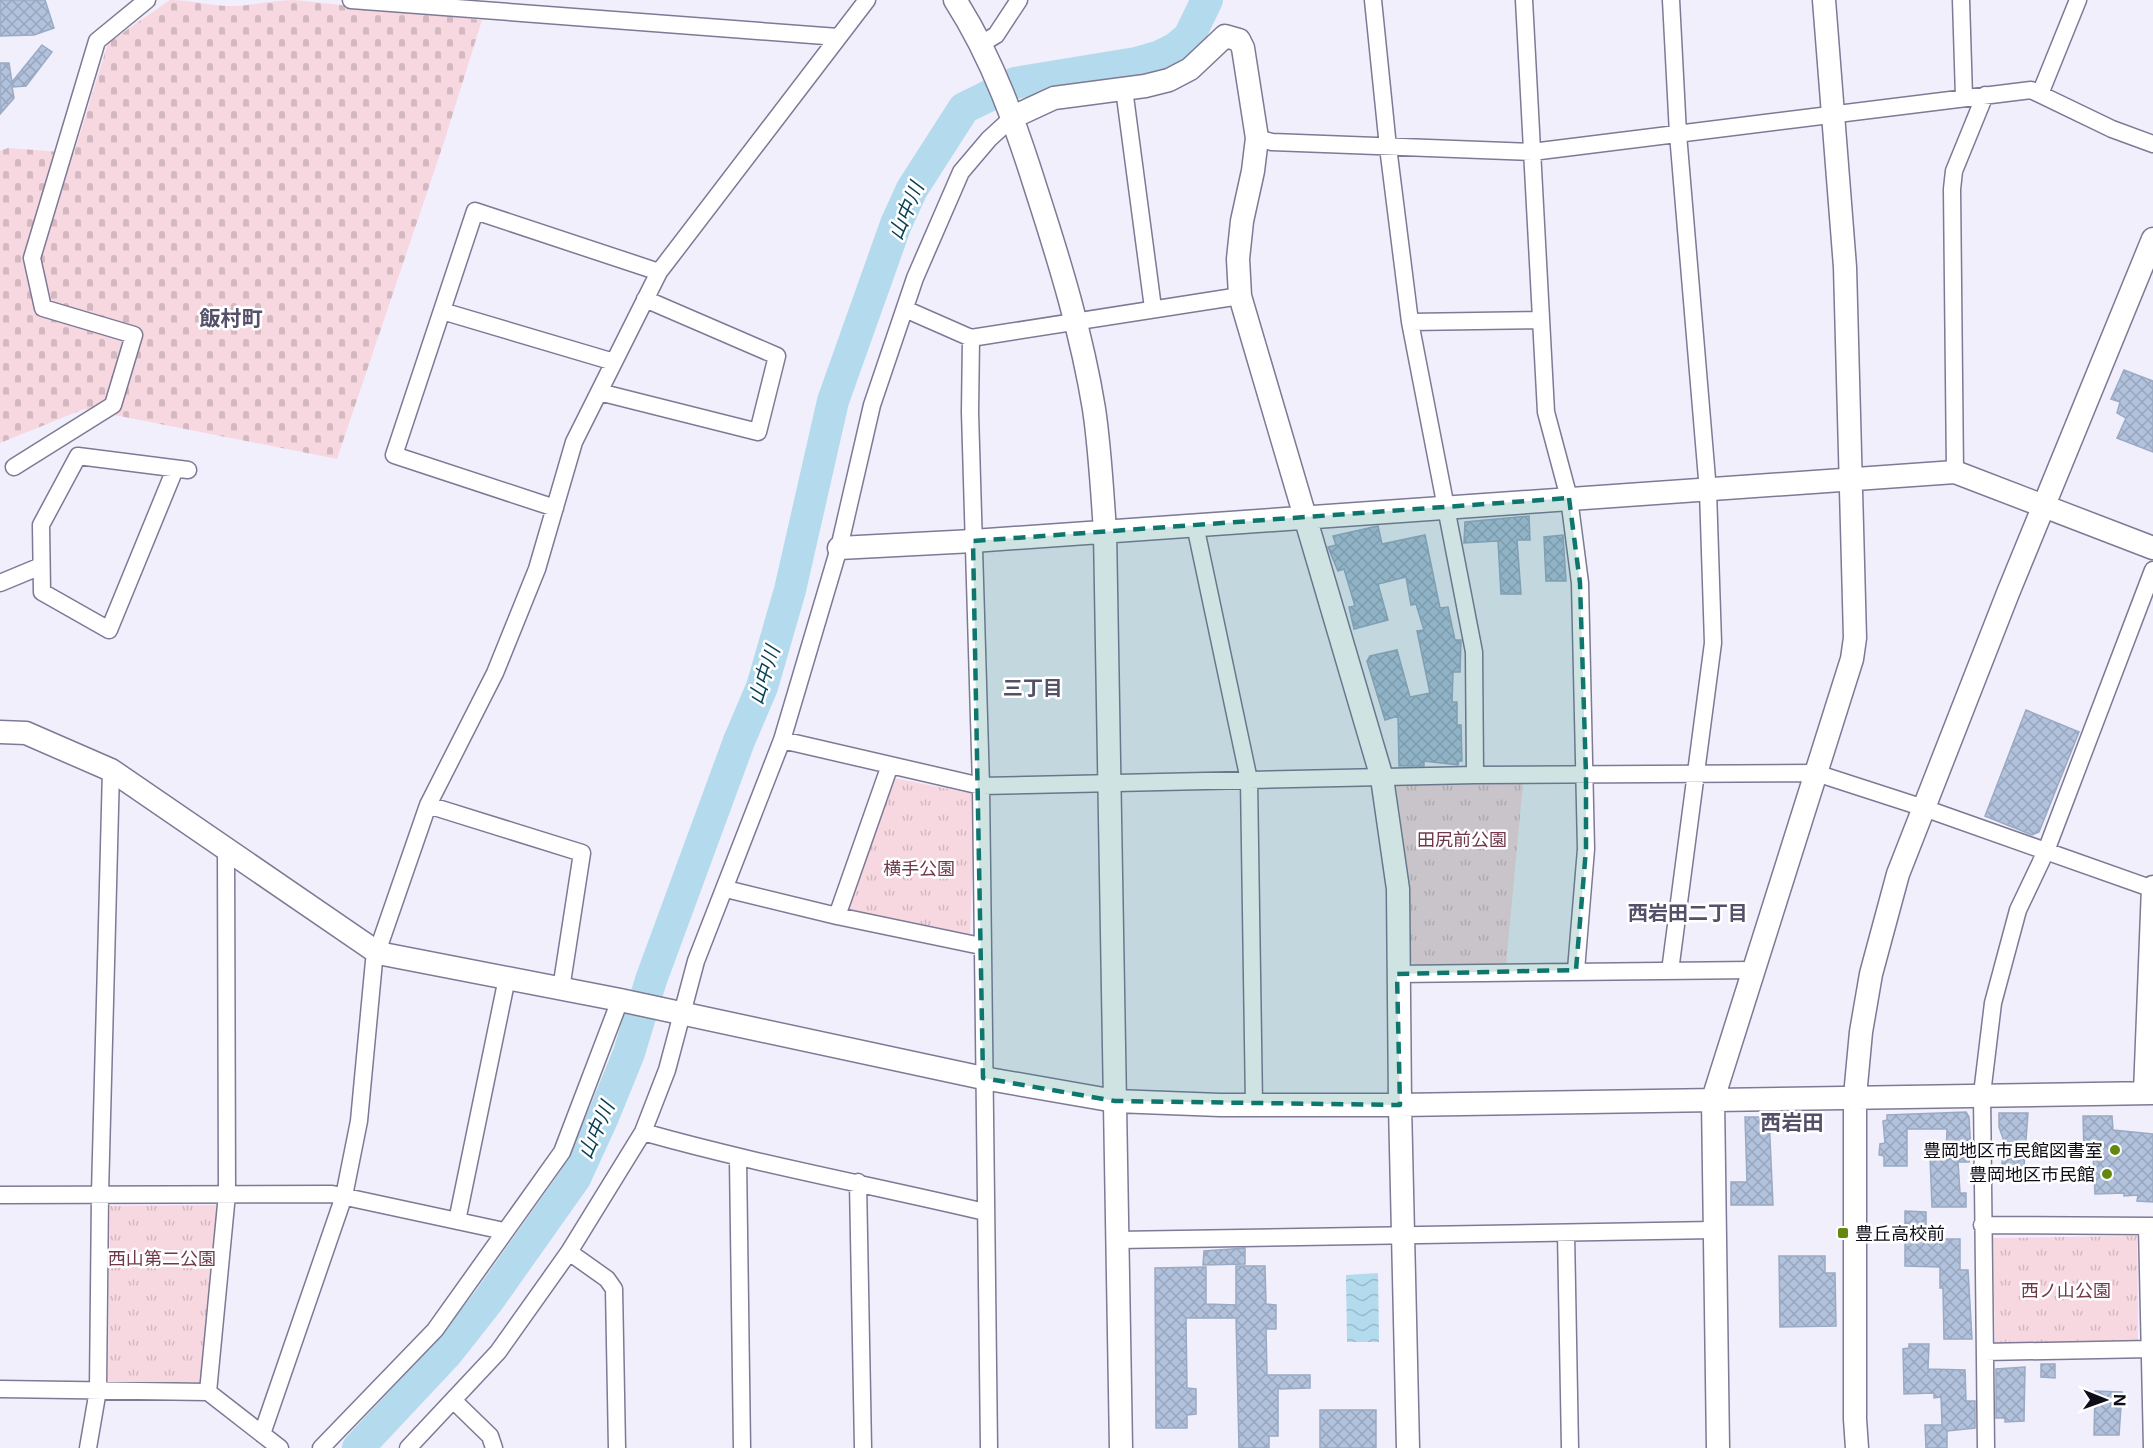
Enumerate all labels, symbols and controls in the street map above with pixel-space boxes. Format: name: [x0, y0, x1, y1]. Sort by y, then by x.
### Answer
water label: 山中川: [883, 177, 930, 243]
district label: 飯村町: [199, 306, 263, 331]
water label: 山中川: [743, 641, 785, 707]
district label: 三丁目: [1003, 676, 1063, 700]
park label: 田尻前公園: [1417, 829, 1507, 850]
park label: 横手公園: [883, 858, 955, 879]
district label: 西岩田二丁目: [1628, 901, 1748, 925]
water label: 山中川: [573, 1096, 620, 1162]
district label: 西岩田: [1761, 1110, 1824, 1135]
place label: 豊岡地区市民館図書室: [1923, 1140, 2103, 1161]
marker: 豊岡地区市民館図書室: [2108, 1143, 2122, 1157]
place label: 豊岡地区市民館: [1969, 1164, 2095, 1185]
marker: 豊岡地区市民館: [2100, 1167, 2114, 1181]
place label: 豊丘高校前: [1855, 1223, 1945, 1244]
marker: 豊丘高校前: [1836, 1226, 1850, 1240]
park label: 西山第二公園: [108, 1248, 216, 1269]
park label: 西ノ山公園: [2021, 1280, 2111, 1301]
north arrow: [2075, 1370, 2135, 1430]
text: N: [2110, 1394, 2130, 1407]

